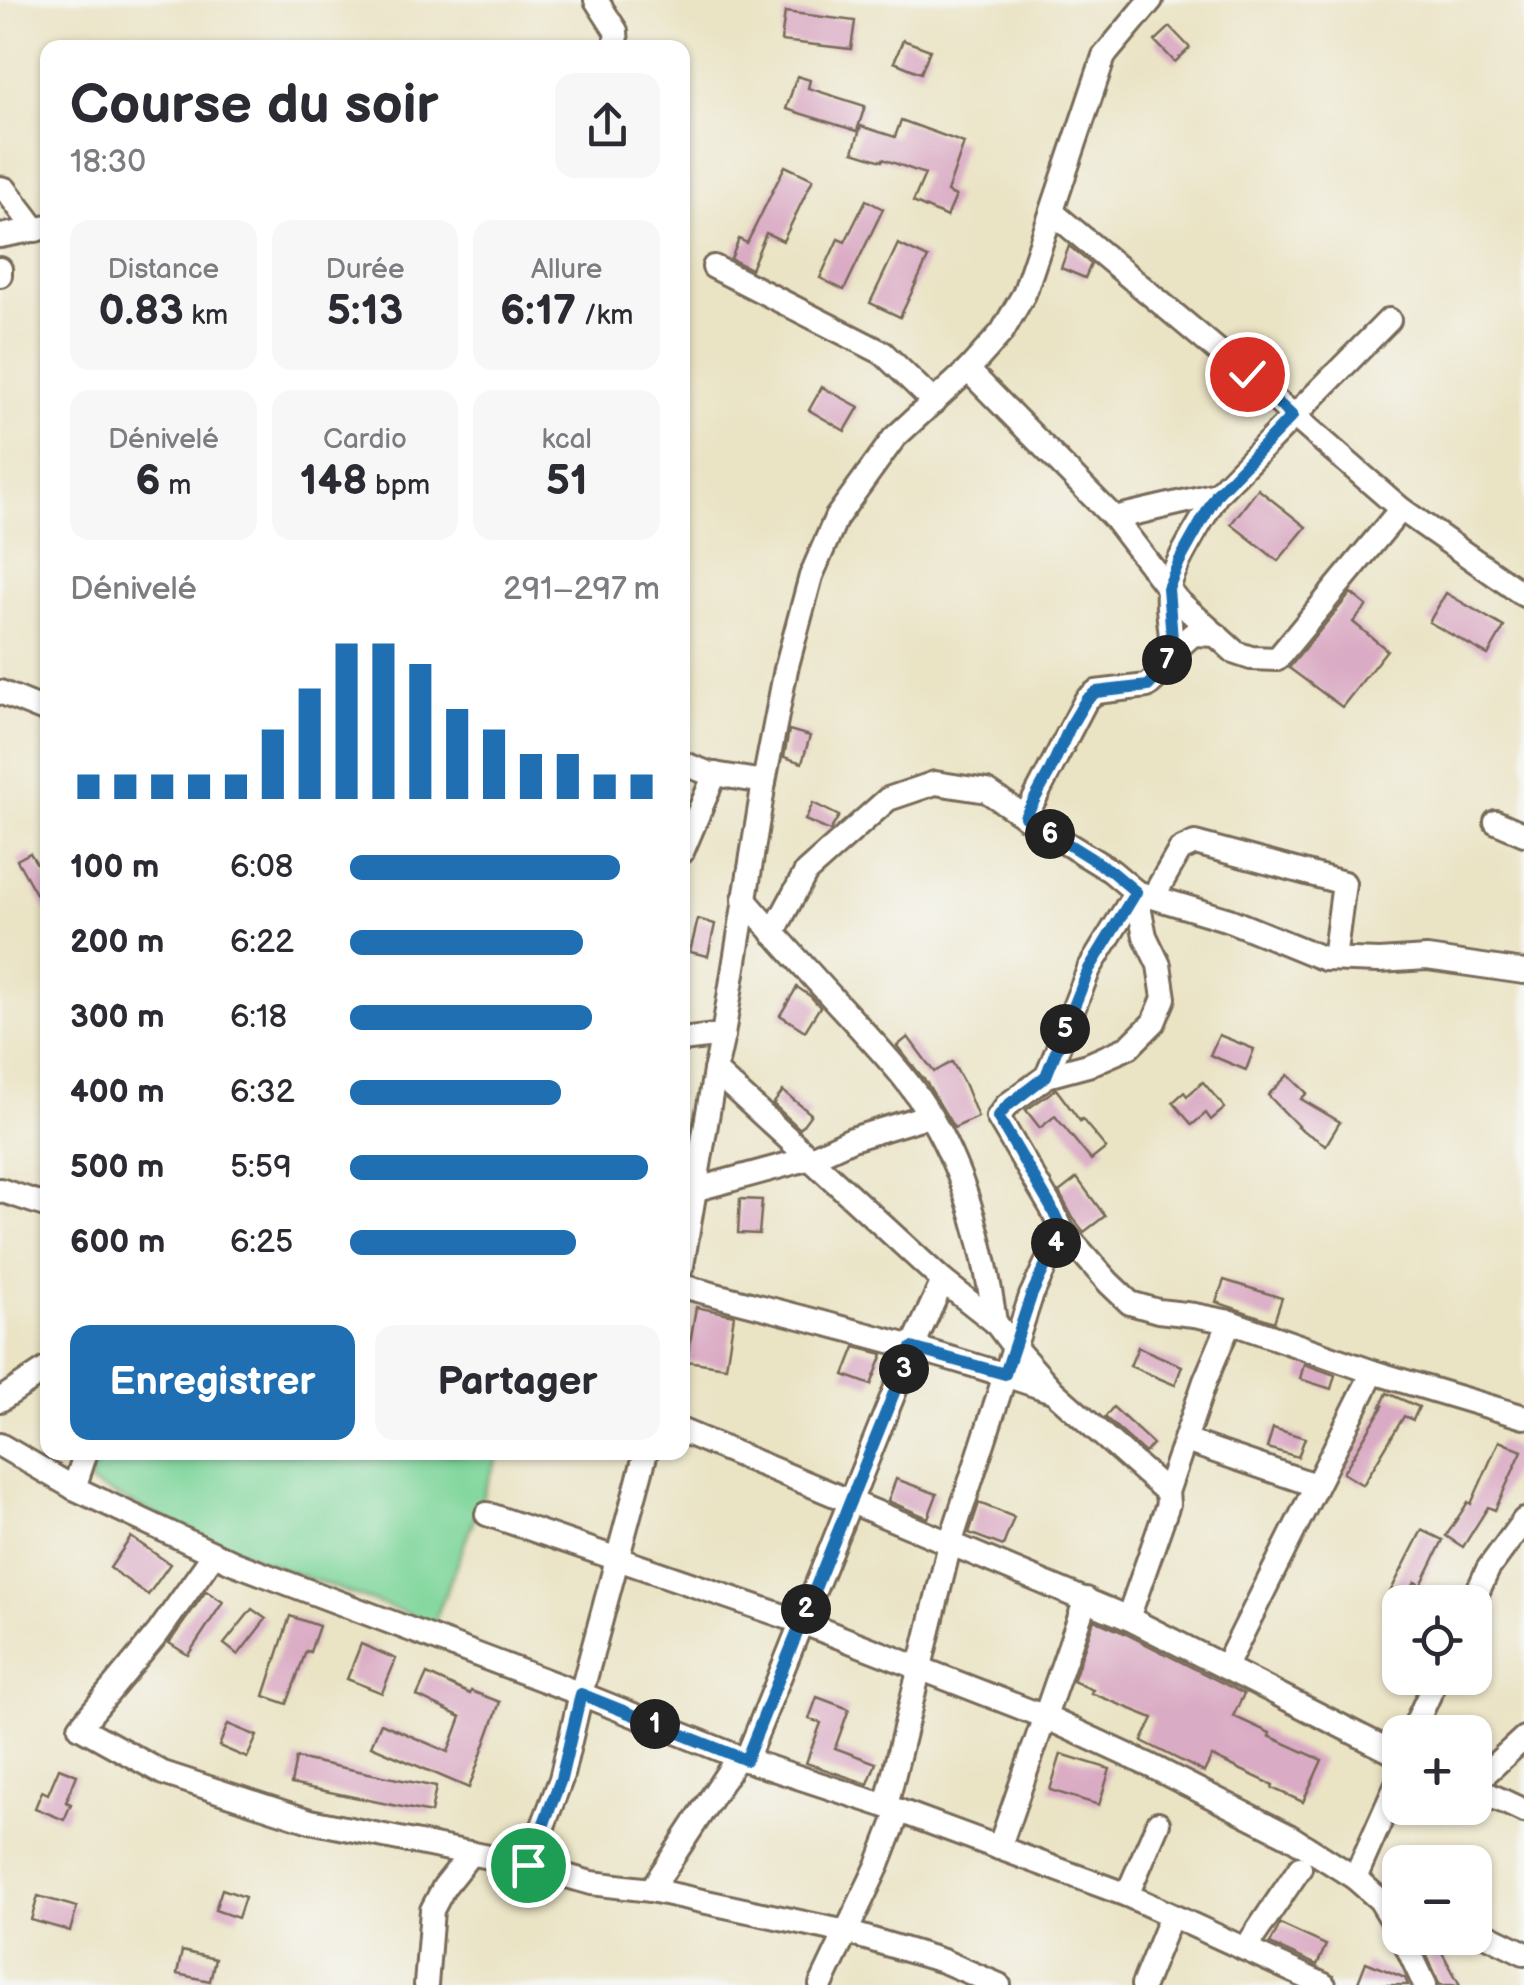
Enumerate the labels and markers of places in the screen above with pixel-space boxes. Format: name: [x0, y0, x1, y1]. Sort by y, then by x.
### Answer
pin: [1205, 332, 1290, 417]
pin: 7: [1142, 635, 1192, 685]
pin: 6: [1025, 809, 1075, 859]
pin: 5: [1040, 1004, 1090, 1054]
pin: 4: [1031, 1218, 1081, 1268]
pin: 3: [879, 1344, 929, 1394]
pin: 2: [781, 1584, 831, 1634]
pin: 1: [630, 1699, 680, 1749]
pin: [486, 1823, 571, 1908]

